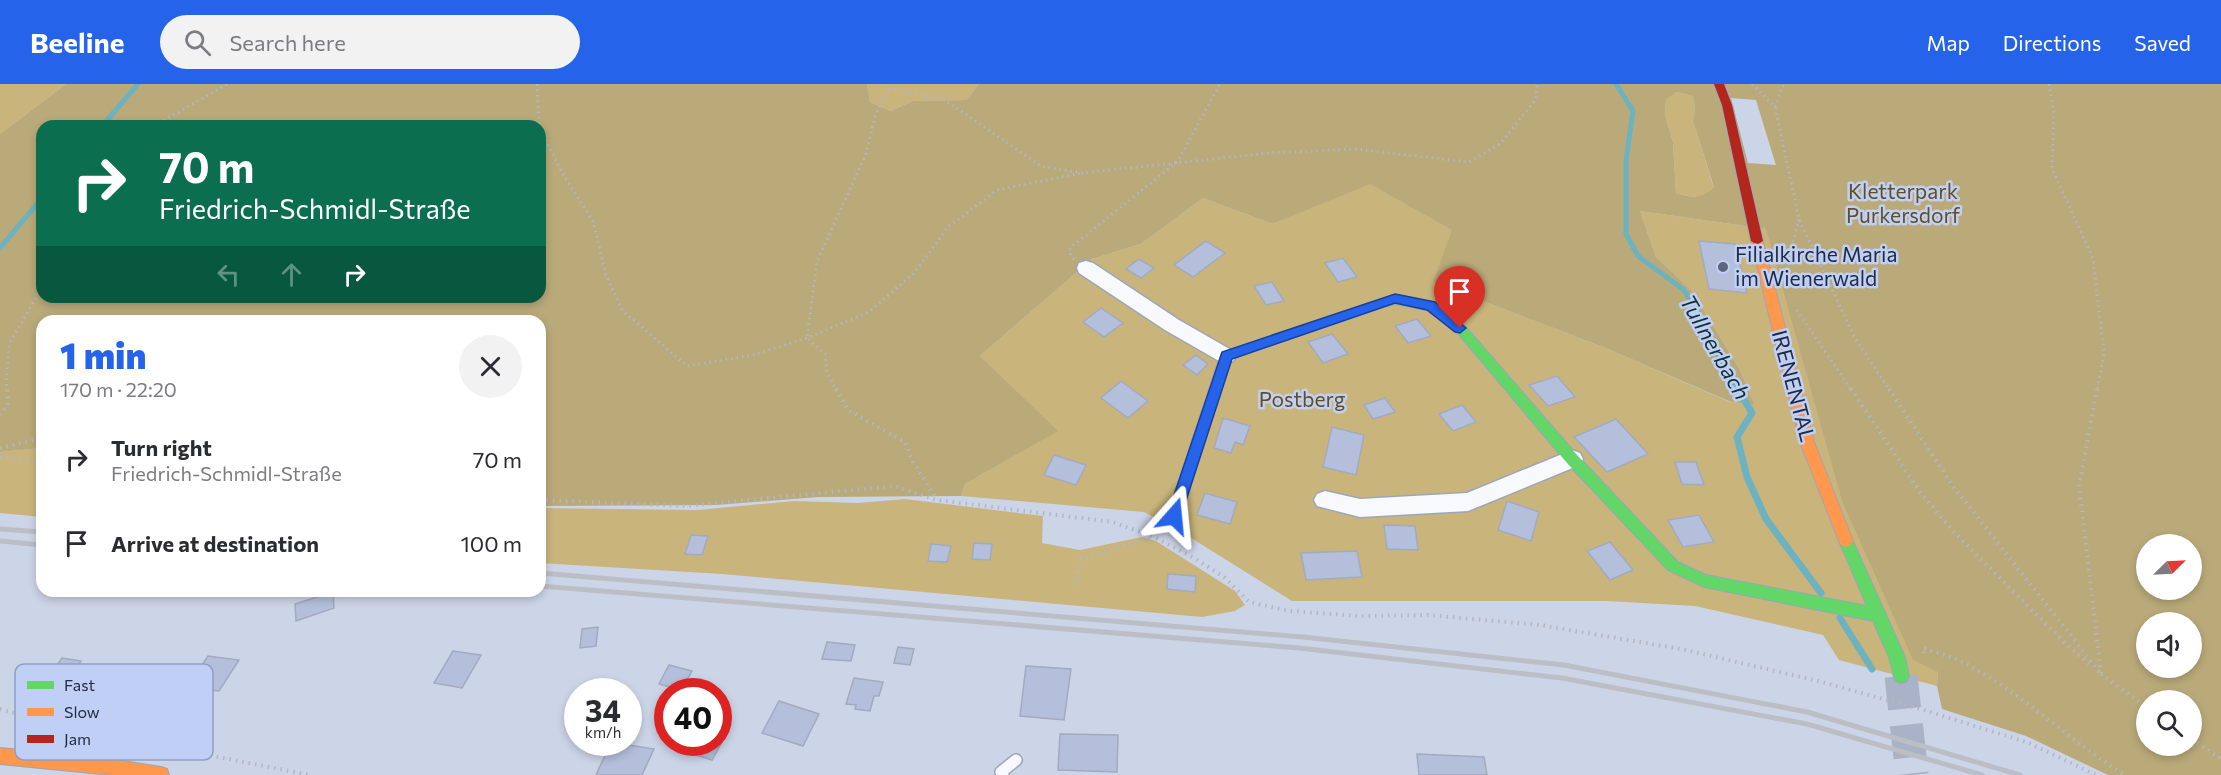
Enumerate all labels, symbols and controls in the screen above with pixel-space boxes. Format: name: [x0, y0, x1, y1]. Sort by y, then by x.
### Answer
search box: [160, 15, 580, 69]
text: Beeline: [30, 25, 124, 59]
icon: search: [181, 26, 214, 59]
text: Search here: [229, 29, 346, 56]
text: Map: [1927, 30, 1970, 55]
text: Directions: [2003, 30, 2101, 55]
text: Saved: [2134, 30, 2191, 55]
text: 70 m: [159, 140, 254, 192]
icon: right: [60, 144, 138, 222]
park label: Kletterpark Purkersdorf: [1846, 178, 1961, 227]
text: Friedrich-Schmidl-Straße: [159, 192, 471, 225]
place label: Filialkirche Maria im Wienerwald: [1735, 241, 1897, 290]
icon: left: [212, 258, 245, 291]
icon: ahead: [275, 258, 308, 291]
icon: right: [338, 258, 371, 291]
marker: Filialkirche Maria im Wienerwald: [1716, 260, 1730, 274]
pin: [1434, 266, 1485, 328]
icon: arrive: [1443, 275, 1476, 308]
water label: Tullnerbach: [1675, 289, 1756, 404]
street label: IRENENTAL: [1768, 327, 1821, 444]
text: 1 min: [60, 332, 146, 376]
button: close: [459, 335, 522, 398]
text: 170 m · 22:20: [60, 377, 177, 401]
park label: Postberg: [1259, 386, 1345, 411]
text: Turn right: [111, 434, 212, 461]
icon: right: [60, 443, 93, 476]
text: 70 m: [473, 446, 522, 473]
text: Friedrich-Schmidl-Straße: [111, 461, 342, 485]
position arrow: [1142, 484, 1206, 548]
icon: arrive: [60, 527, 93, 560]
text: Arrive at destination: [111, 530, 319, 557]
text: 100 m: [460, 530, 522, 557]
north arrow: [2136, 534, 2202, 600]
map controls: [2136, 534, 2202, 756]
button: sound: [2136, 612, 2202, 678]
legend: [15, 664, 213, 760]
text: Fast: [64, 675, 95, 694]
speed limit sign: 40: [654, 678, 732, 756]
button: search: [2136, 690, 2202, 756]
text: 34: [585, 691, 621, 728]
text: Slow: [64, 702, 100, 721]
text: km/h: [585, 723, 621, 741]
text: Jam: [64, 729, 91, 748]

